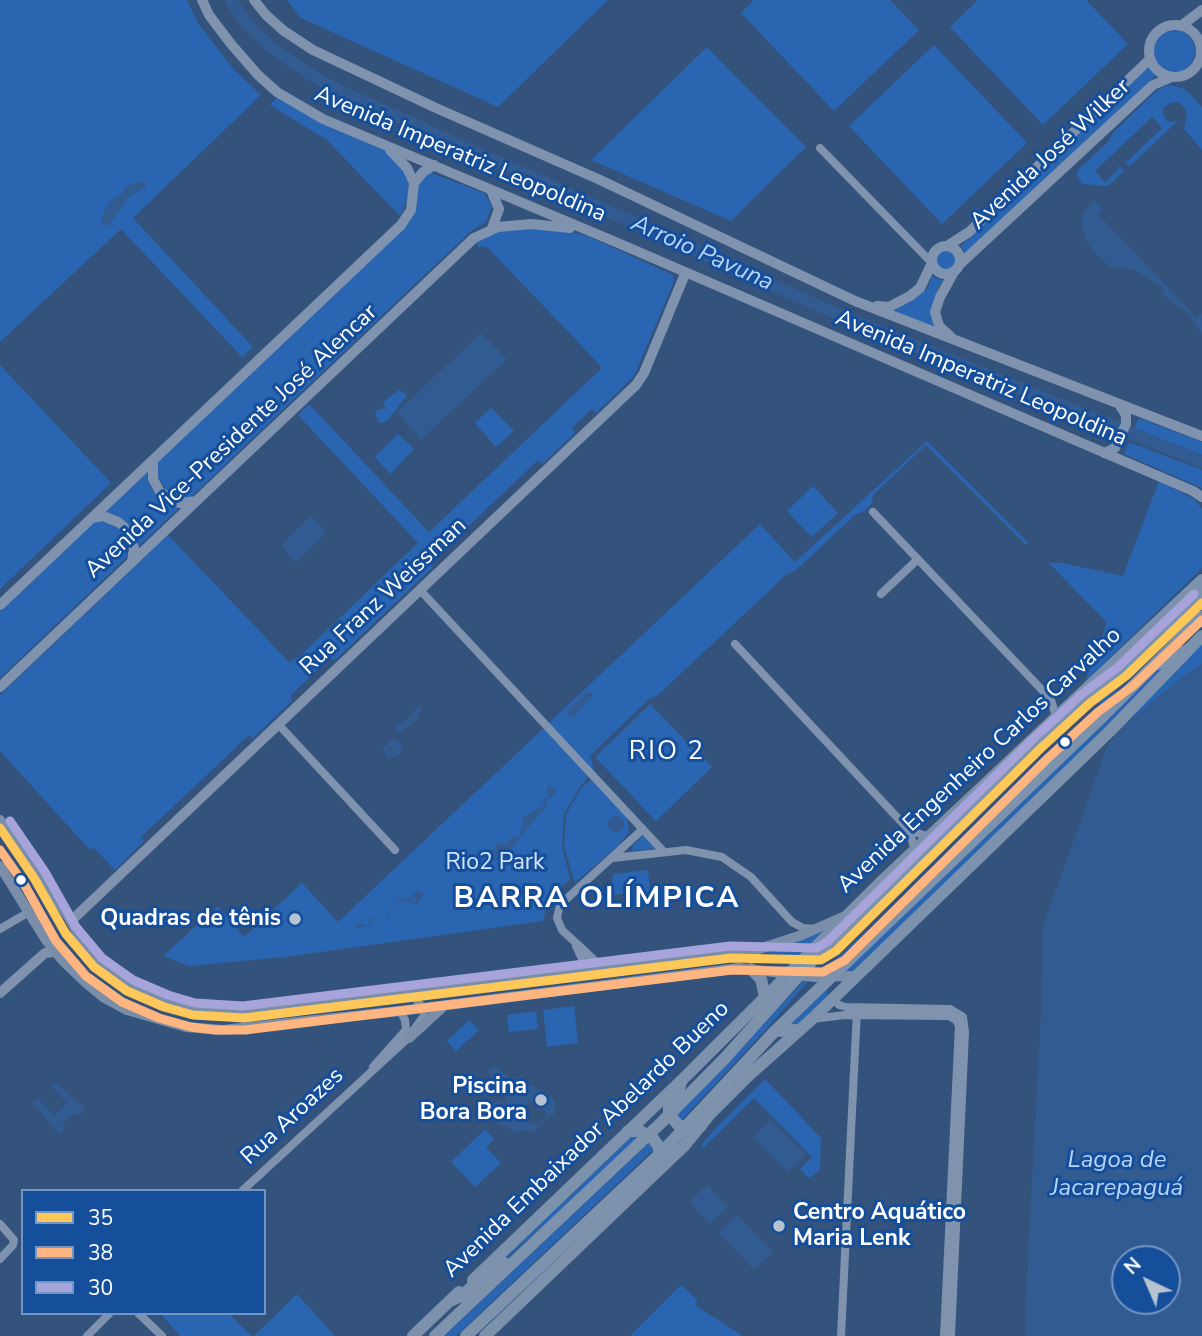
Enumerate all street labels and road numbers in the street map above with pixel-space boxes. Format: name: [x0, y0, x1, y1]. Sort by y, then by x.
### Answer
street label: Avenida José Wilker: [965, 74, 1137, 236]
street label: Avenida Imperatriz Leopoldina: [310, 81, 610, 229]
street label: Avenida Vice-Presidente José Alencar: [80, 299, 384, 585]
street label: Avenida Imperatriz Leopoldina: [831, 305, 1131, 453]
street label: Rua Franz Weissman: [295, 513, 473, 681]
street label: Avenida Engenheiro Carlos Carvalho: [833, 622, 1127, 900]
street label: Avenida Embaixador Abelardo Bueno: [438, 996, 736, 1284]
street label: Rua Aroazes: [236, 1063, 350, 1171]

